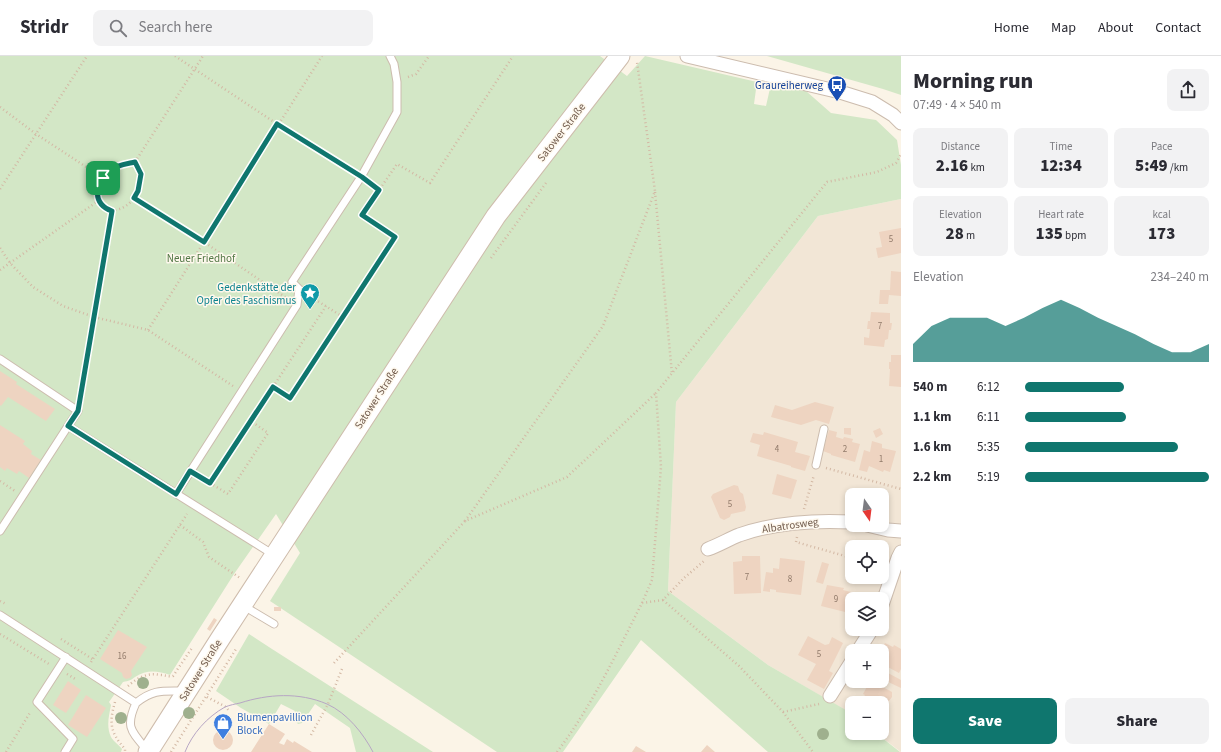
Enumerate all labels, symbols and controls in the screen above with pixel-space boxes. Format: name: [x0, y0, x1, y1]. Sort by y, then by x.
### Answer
search box: [93, 10, 373, 46]
text: Stridr: [20, 14, 69, 41]
icon: search: [107, 17, 129, 39]
text: Search here: [139, 17, 213, 38]
text: Home: [994, 18, 1029, 38]
text: Map: [1051, 18, 1076, 38]
text: About: [1098, 18, 1133, 38]
text: Contact: [1155, 18, 1201, 38]
text: Morning run: [913, 65, 1033, 97]
button: share: [1167, 69, 1209, 111]
bus stop icon: Graureiherweg: [826, 74, 848, 102]
place label: Graureiherweg: [755, 78, 823, 93]
text: 07:49 · 4 × 540 m: [913, 96, 1001, 114]
street label: Satower Straße: [534, 100, 589, 165]
text: Distance: [941, 139, 980, 154]
text: Time: [1049, 139, 1073, 154]
text: Pace: [1151, 139, 1172, 154]
text: 2.16: [936, 154, 968, 178]
text: 12:34: [1040, 154, 1082, 178]
text: 5:49: [1135, 154, 1168, 178]
text: km: [968, 160, 985, 175]
text: /km: [1168, 160, 1188, 175]
pin: [86, 161, 120, 195]
icon: arrive: [92, 167, 114, 189]
text: Elevation: [939, 207, 982, 222]
text: Heart rate: [1038, 207, 1084, 222]
text: kcal: [1152, 207, 1171, 222]
text: 28: [946, 222, 964, 246]
text: 135: [1036, 222, 1063, 246]
text: 173: [1148, 222, 1175, 246]
text: m: [964, 228, 975, 243]
text: bpm: [1063, 228, 1086, 243]
house number: 5: [889, 233, 894, 246]
park label: Neuer Friedhof: [167, 251, 236, 266]
text: Elevation: [913, 268, 964, 286]
text: 234–240 m: [1151, 268, 1209, 286]
place label: Gedenkstätte der Opfer des Faschismus: [196, 280, 296, 308]
place icon: Gedenkstätte der Opfer des Faschismus: [299, 282, 321, 310]
house number: 7: [878, 320, 883, 333]
street label: Satower Straße: [351, 364, 402, 432]
text: 540 m: [913, 378, 947, 396]
text: 6:12: [977, 378, 1000, 396]
text: 1.1 km: [913, 408, 952, 426]
text: 6:11: [977, 408, 1000, 426]
text: 1.6 km: [913, 438, 952, 456]
text: 5:35: [977, 438, 1000, 456]
house number: 4: [775, 443, 780, 456]
house number: 2: [843, 443, 848, 456]
house number: 1: [879, 453, 883, 466]
text: 2.2 km: [913, 468, 952, 486]
text: 5:19: [977, 468, 1000, 486]
north arrow: [845, 488, 889, 532]
map controls: [845, 488, 889, 740]
house number: 5: [728, 498, 733, 511]
street label: Albatrosweg: [761, 514, 820, 537]
button: locate: [845, 540, 889, 584]
house number: 7: [745, 571, 750, 584]
house number: 8: [788, 573, 793, 586]
button: layers: [845, 592, 889, 636]
house number: 9: [834, 593, 839, 606]
street label: Satower Straße: [175, 636, 226, 704]
button: +: [845, 644, 889, 688]
house number: 5: [817, 648, 822, 661]
house number: 16: [118, 650, 127, 663]
button: −: [845, 696, 889, 740]
button: Save: [913, 698, 1057, 744]
button: Share: [1065, 698, 1209, 744]
place label: Blumenpavillion Block: [237, 710, 312, 738]
shop icon: Blumenpavillion Block: [212, 712, 234, 740]

